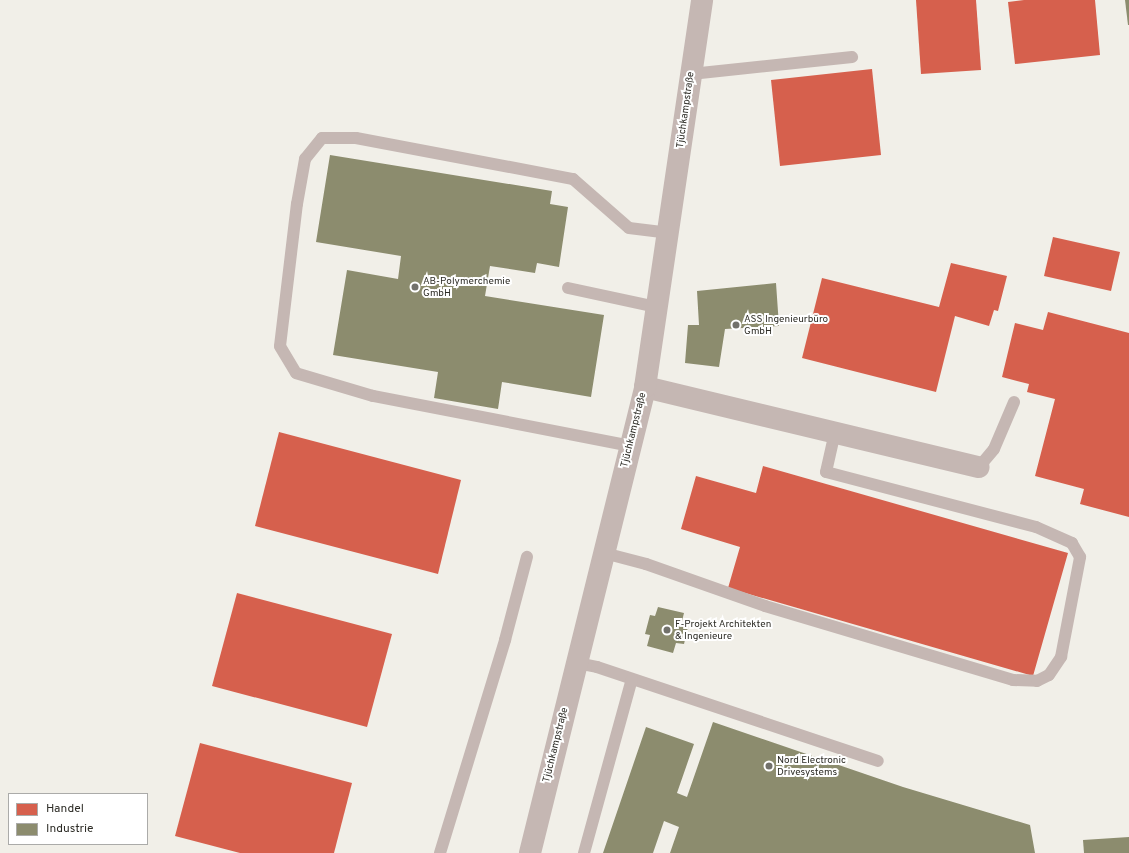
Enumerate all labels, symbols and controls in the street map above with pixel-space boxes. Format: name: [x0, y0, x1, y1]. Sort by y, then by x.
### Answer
street label: Tjüchkampstraße: [675, 71, 697, 149]
place label: AB-Polymerchemie GmbH: [423, 275, 510, 298]
marker: AB-Polymerchemie GmbH: [410, 282, 420, 292]
place label: ASS Ingenieurbüro GmbH: [744, 313, 828, 336]
marker: ASS Ingenieurbüro GmbH: [731, 320, 741, 330]
street label: Tjüchkampstraße: [619, 391, 649, 469]
place label: F-Projekt Architekten & Ingenieure: [675, 618, 772, 642]
marker: F-Projekt Architekten & Ingenieure: [662, 625, 672, 635]
street label: Tjüchkampstraße: [541, 706, 571, 784]
place label: Nord Electronic Drivesystems: [777, 754, 846, 778]
marker: Nord Electronic Drivesystems: [764, 761, 774, 771]
legend: [8, 793, 148, 845]
text: Handel: [46, 801, 84, 817]
text: Industrie: [46, 821, 94, 837]

